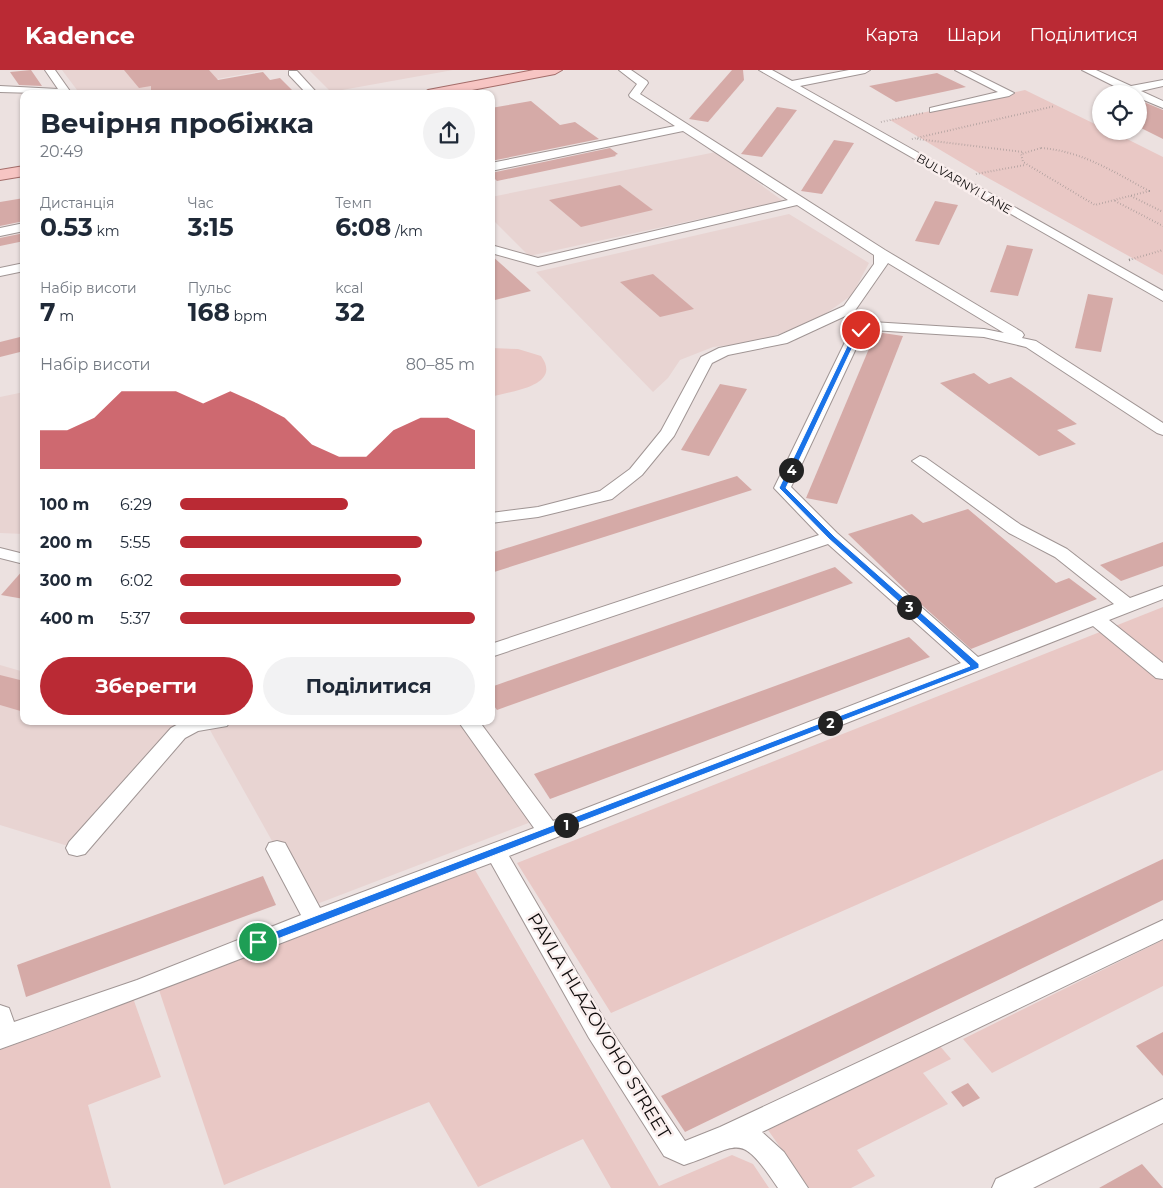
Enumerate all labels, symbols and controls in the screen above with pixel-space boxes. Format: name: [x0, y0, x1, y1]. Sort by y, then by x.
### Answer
text: Kadence: [25, 21, 135, 50]
text: Карта: [865, 24, 919, 46]
text: Шари: [947, 24, 1002, 46]
text: Поділитися: [1030, 24, 1138, 46]
map controls: [1092, 85, 1147, 140]
button: locate: [1092, 85, 1147, 140]
text: Вечірня пробіжка: [40, 106, 314, 140]
button: share: [423, 107, 475, 159]
text: 20:49: [40, 142, 83, 161]
street label: BULVARNYI LANE: [914, 150, 1015, 217]
text: Дистанція: [40, 194, 115, 212]
text: Час: [188, 194, 214, 212]
text: Темп: [335, 194, 372, 212]
text: 0.53: [40, 212, 93, 242]
text: 3:15: [188, 212, 234, 242]
text: 6:08: [335, 212, 391, 242]
text: km: [93, 222, 120, 240]
text: /km: [391, 222, 423, 240]
text: Набір висоти: [40, 279, 137, 297]
text: Пульс: [188, 279, 231, 297]
text: kcal: [335, 279, 363, 297]
text: 7: [40, 297, 56, 327]
text: 168: [188, 297, 230, 327]
text: 32: [335, 297, 365, 327]
text: m: [56, 307, 74, 325]
text: bpm: [230, 307, 267, 325]
pin: [840, 309, 882, 351]
icon: check: [847, 316, 875, 344]
text: Набір висоти: [40, 355, 151, 374]
text: 80–85 m: [406, 355, 475, 374]
pin: 4: [778, 458, 804, 482]
text: 4: [787, 461, 796, 479]
text: 100 m: [40, 495, 89, 514]
text: 6:29: [120, 495, 152, 514]
text: 200 m: [40, 533, 92, 552]
text: 5:55: [120, 533, 150, 552]
text: 300 m: [40, 571, 93, 590]
text: 6:02: [120, 571, 153, 590]
pin: 3: [896, 594, 922, 620]
text: 3: [905, 598, 914, 616]
text: 400 m: [40, 609, 94, 628]
text: 5:37: [120, 609, 151, 628]
button: Зберегти: [40, 657, 253, 715]
button: Поділитися: [263, 657, 475, 715]
pin: 2: [818, 710, 842, 736]
text: 2: [826, 714, 835, 732]
pin: 1: [554, 812, 578, 838]
text: 1: [564, 816, 569, 834]
street label: PAVLA HLAZOVOHO STREET: [523, 909, 676, 1144]
pin: [237, 921, 279, 963]
icon: arrive: [244, 928, 272, 956]

